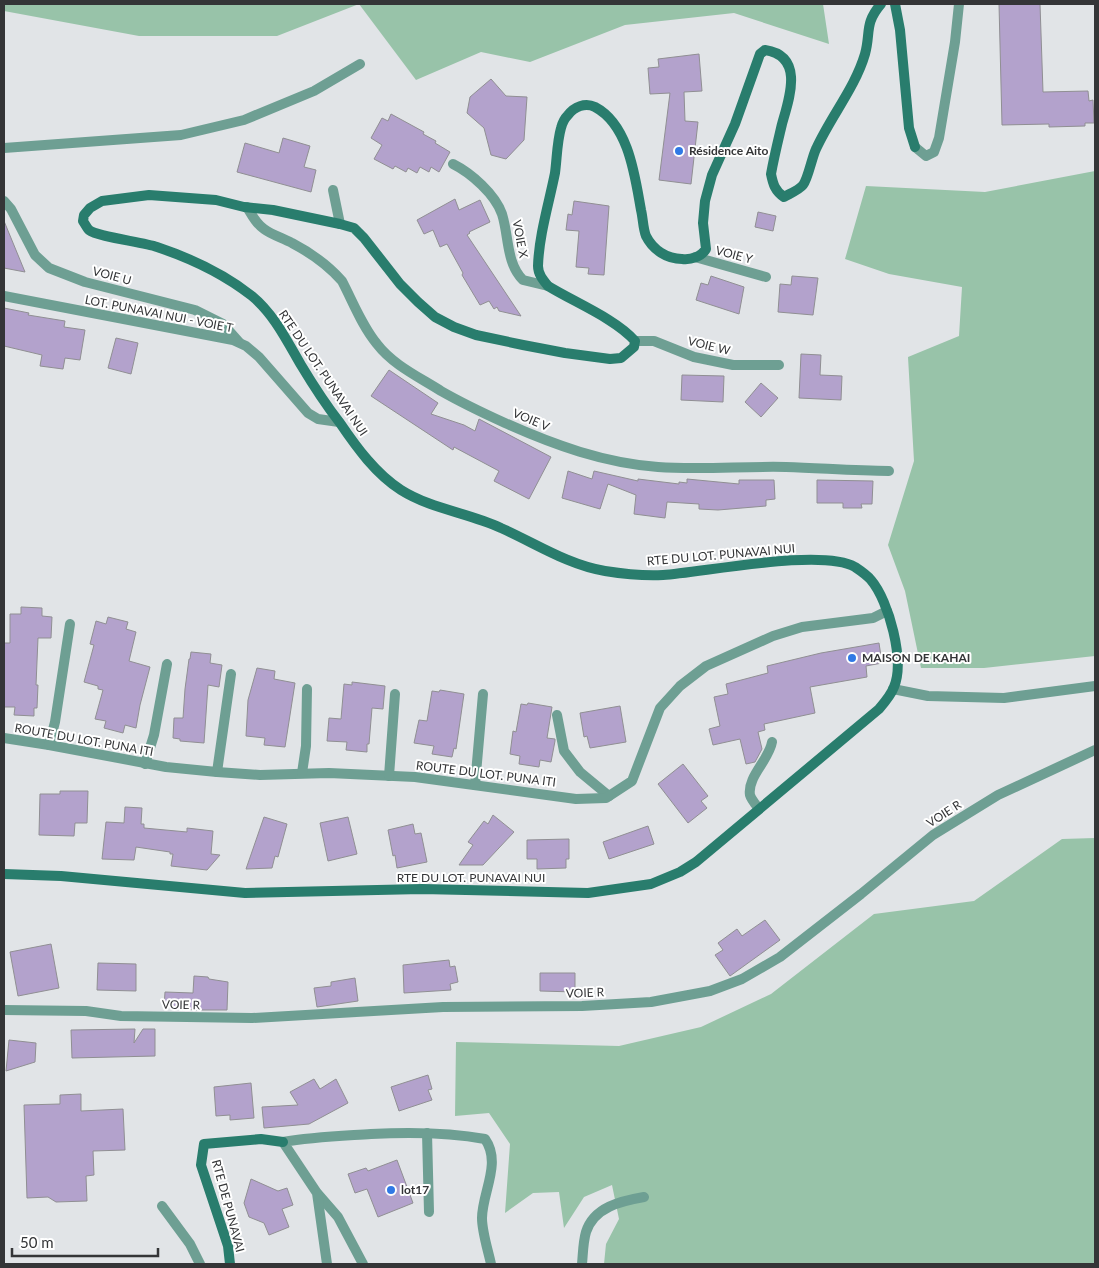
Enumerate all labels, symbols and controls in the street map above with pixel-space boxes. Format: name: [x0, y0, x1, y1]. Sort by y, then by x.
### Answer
place label: Résidence Aito: [689, 143, 768, 158]
marker: Résidence Aito: [673, 145, 685, 157]
street label: VOIE X: [509, 219, 532, 260]
street label: VOIE Y: [714, 242, 755, 267]
street label: VOIE U: [91, 263, 133, 288]
street label: LOT. PUNAVAI NUI - VOIE T: [84, 292, 235, 335]
street label: RTE DU LOT. PUNAVAI NUI: [276, 307, 371, 438]
street label: VOIE W: [686, 333, 732, 358]
street label: VOIE V: [511, 405, 553, 434]
street label: RTE DU LOT. PUNAVAI NUI: [646, 541, 796, 568]
place label: MAISON DE KAHAI: [862, 650, 970, 665]
marker: MAISON DE KAHAI: [846, 652, 858, 664]
street label: ROUTE DU LOT. PUNA ITI: [13, 720, 155, 759]
street label: ROUTE DU LOT. PUNA ITI: [415, 757, 557, 790]
street label: VOIE R: [924, 797, 964, 830]
street label: RTE DU LOT. PUNAVAI NUI: [397, 870, 545, 885]
street label: VOIE R: [566, 984, 605, 1001]
street label: VOIE R: [162, 997, 201, 1012]
street label: RTE DE PUNAVAI: [209, 1158, 248, 1254]
place label: lot17: [401, 1182, 429, 1197]
marker: lot17: [385, 1184, 397, 1196]
scale bar: [12, 1226, 159, 1258]
text: 50 m: [20, 1233, 54, 1251]

